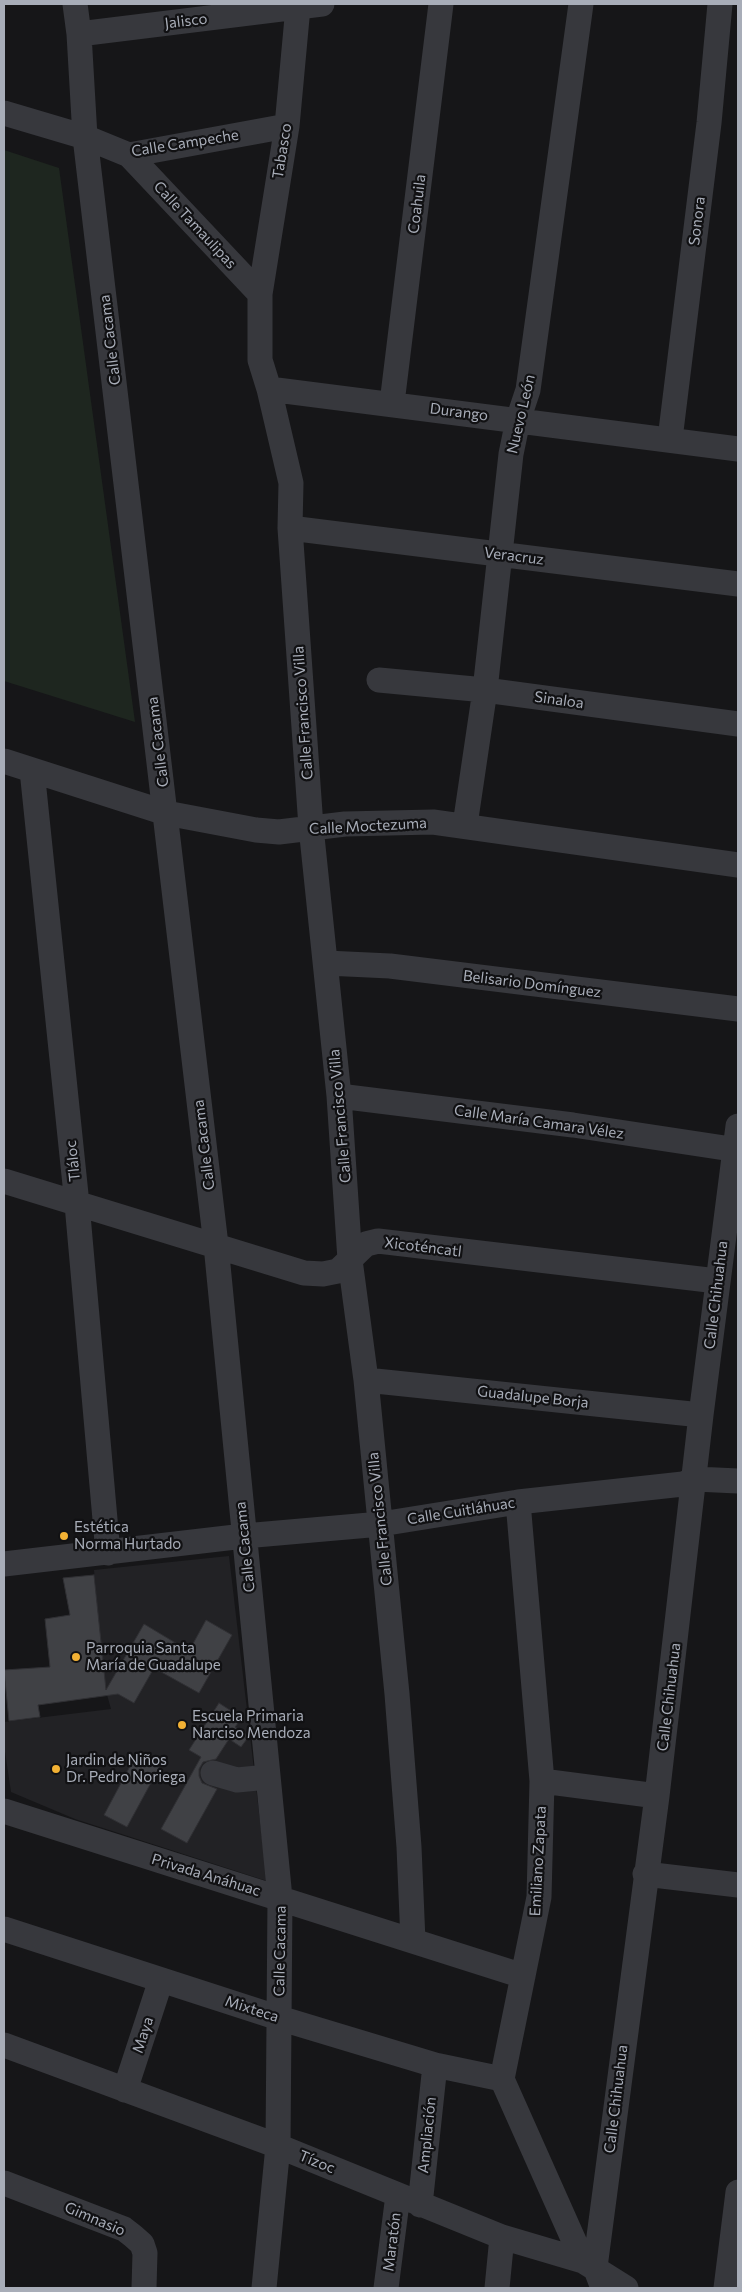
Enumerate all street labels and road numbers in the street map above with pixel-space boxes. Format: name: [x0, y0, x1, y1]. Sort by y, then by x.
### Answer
street label: Jalisco: [164, 9, 208, 33]
street label: Tabasco: [269, 122, 295, 180]
street label: Calle Campeche: [130, 126, 240, 160]
street label: Coahuila: [404, 173, 430, 235]
street label: Calle Tamaulipas: [150, 177, 240, 273]
street label: Sonora: [685, 196, 709, 246]
street label: Calle Cacama: [96, 294, 124, 386]
street label: Nuevo León: [503, 373, 539, 455]
street label: Durango: [429, 399, 489, 425]
street label: Veracruz: [483, 543, 545, 569]
street label: Calle Francisco Villa: [289, 645, 317, 781]
street label: Sinaloa: [533, 688, 585, 712]
street label: Calle Cacama: [144, 696, 172, 788]
street label: Calle Moctezuma: [309, 814, 427, 838]
street label: Belisario Domínguez: [462, 967, 602, 1001]
street label: Calle Francisco Villa: [325, 1048, 355, 1184]
street label: Calle Cacama: [190, 1099, 218, 1191]
street label: Calle María Camara Vélez: [453, 1101, 625, 1143]
street label: Tláloc: [62, 1139, 84, 1183]
street label: Xicoténcatl: [383, 1233, 463, 1261]
street label: Calle Chihuahua: [700, 1240, 732, 1350]
street label: Guadalupe Borja: [476, 1382, 590, 1412]
street label: Calle Francisco Villa: [364, 1451, 396, 1587]
street label: Calle Cuitláhuac: [406, 1494, 516, 1528]
street label: Calle Cacama: [231, 1501, 259, 1593]
street label: Calle Chihuahua: [653, 1642, 685, 1752]
street label: Emiliano Zapata: [526, 1805, 550, 1917]
street label: Privada Anáhuac: [149, 1850, 263, 1900]
street label: Calle Cacama: [270, 1905, 290, 1997]
street label: Mixteca: [223, 1992, 281, 2026]
street label: Maya: [129, 2014, 157, 2056]
street label: Calle Chihuahua: [600, 2044, 632, 2154]
street label: Ampliación: [414, 2096, 440, 2174]
street label: Tízoc: [296, 2147, 338, 2177]
street label: Gimnasio: [62, 2198, 128, 2240]
street label: Maratón: [379, 2211, 405, 2273]

